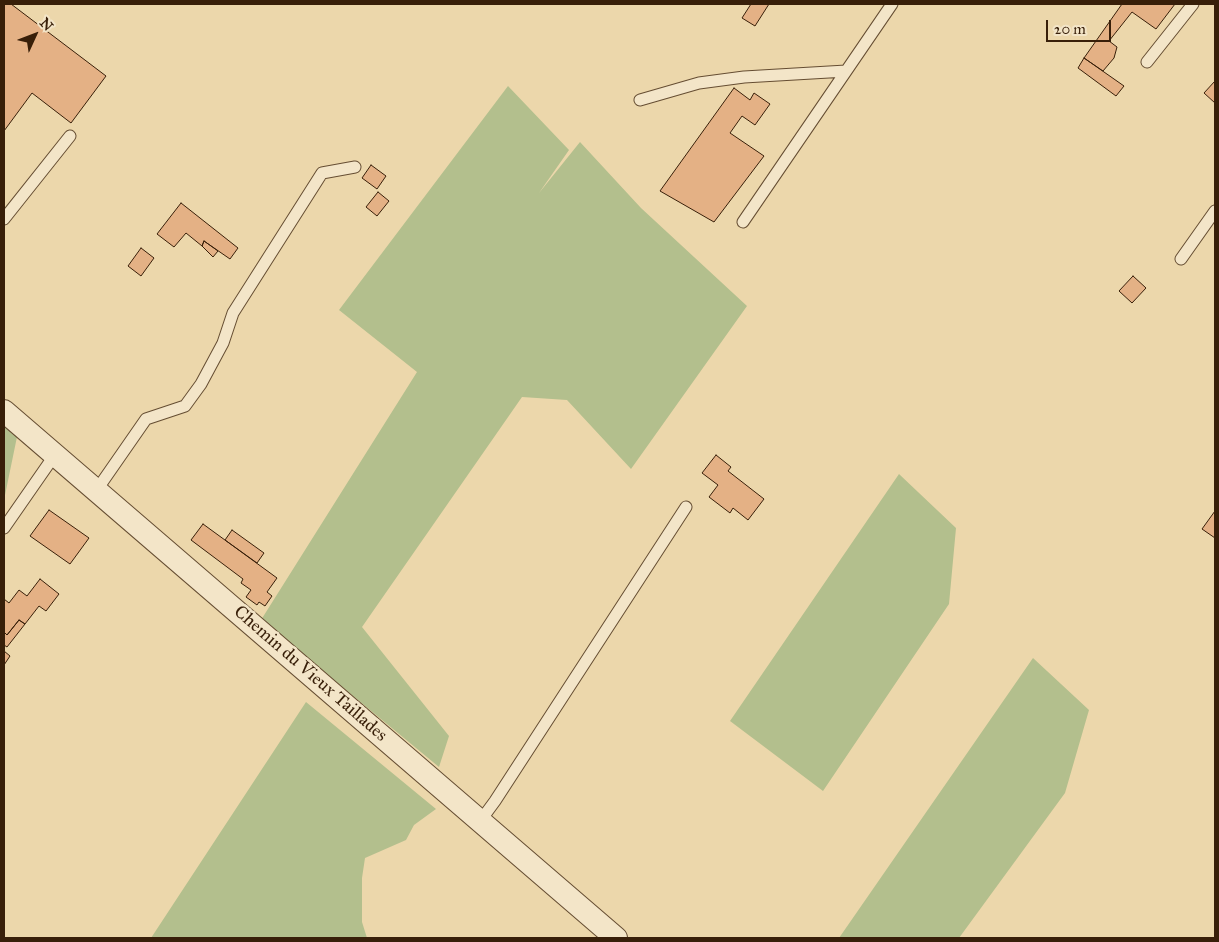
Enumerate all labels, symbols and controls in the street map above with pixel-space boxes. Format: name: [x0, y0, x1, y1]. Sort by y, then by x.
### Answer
north arrow: [10, 10, 60, 60]
scale bar: [1049, 10, 1114, 42]
text: N: [36, 14, 57, 35]
text: 20 m: [1054, 20, 1086, 38]
street label: Chemin du Vieux Taillades: [229, 601, 391, 747]

